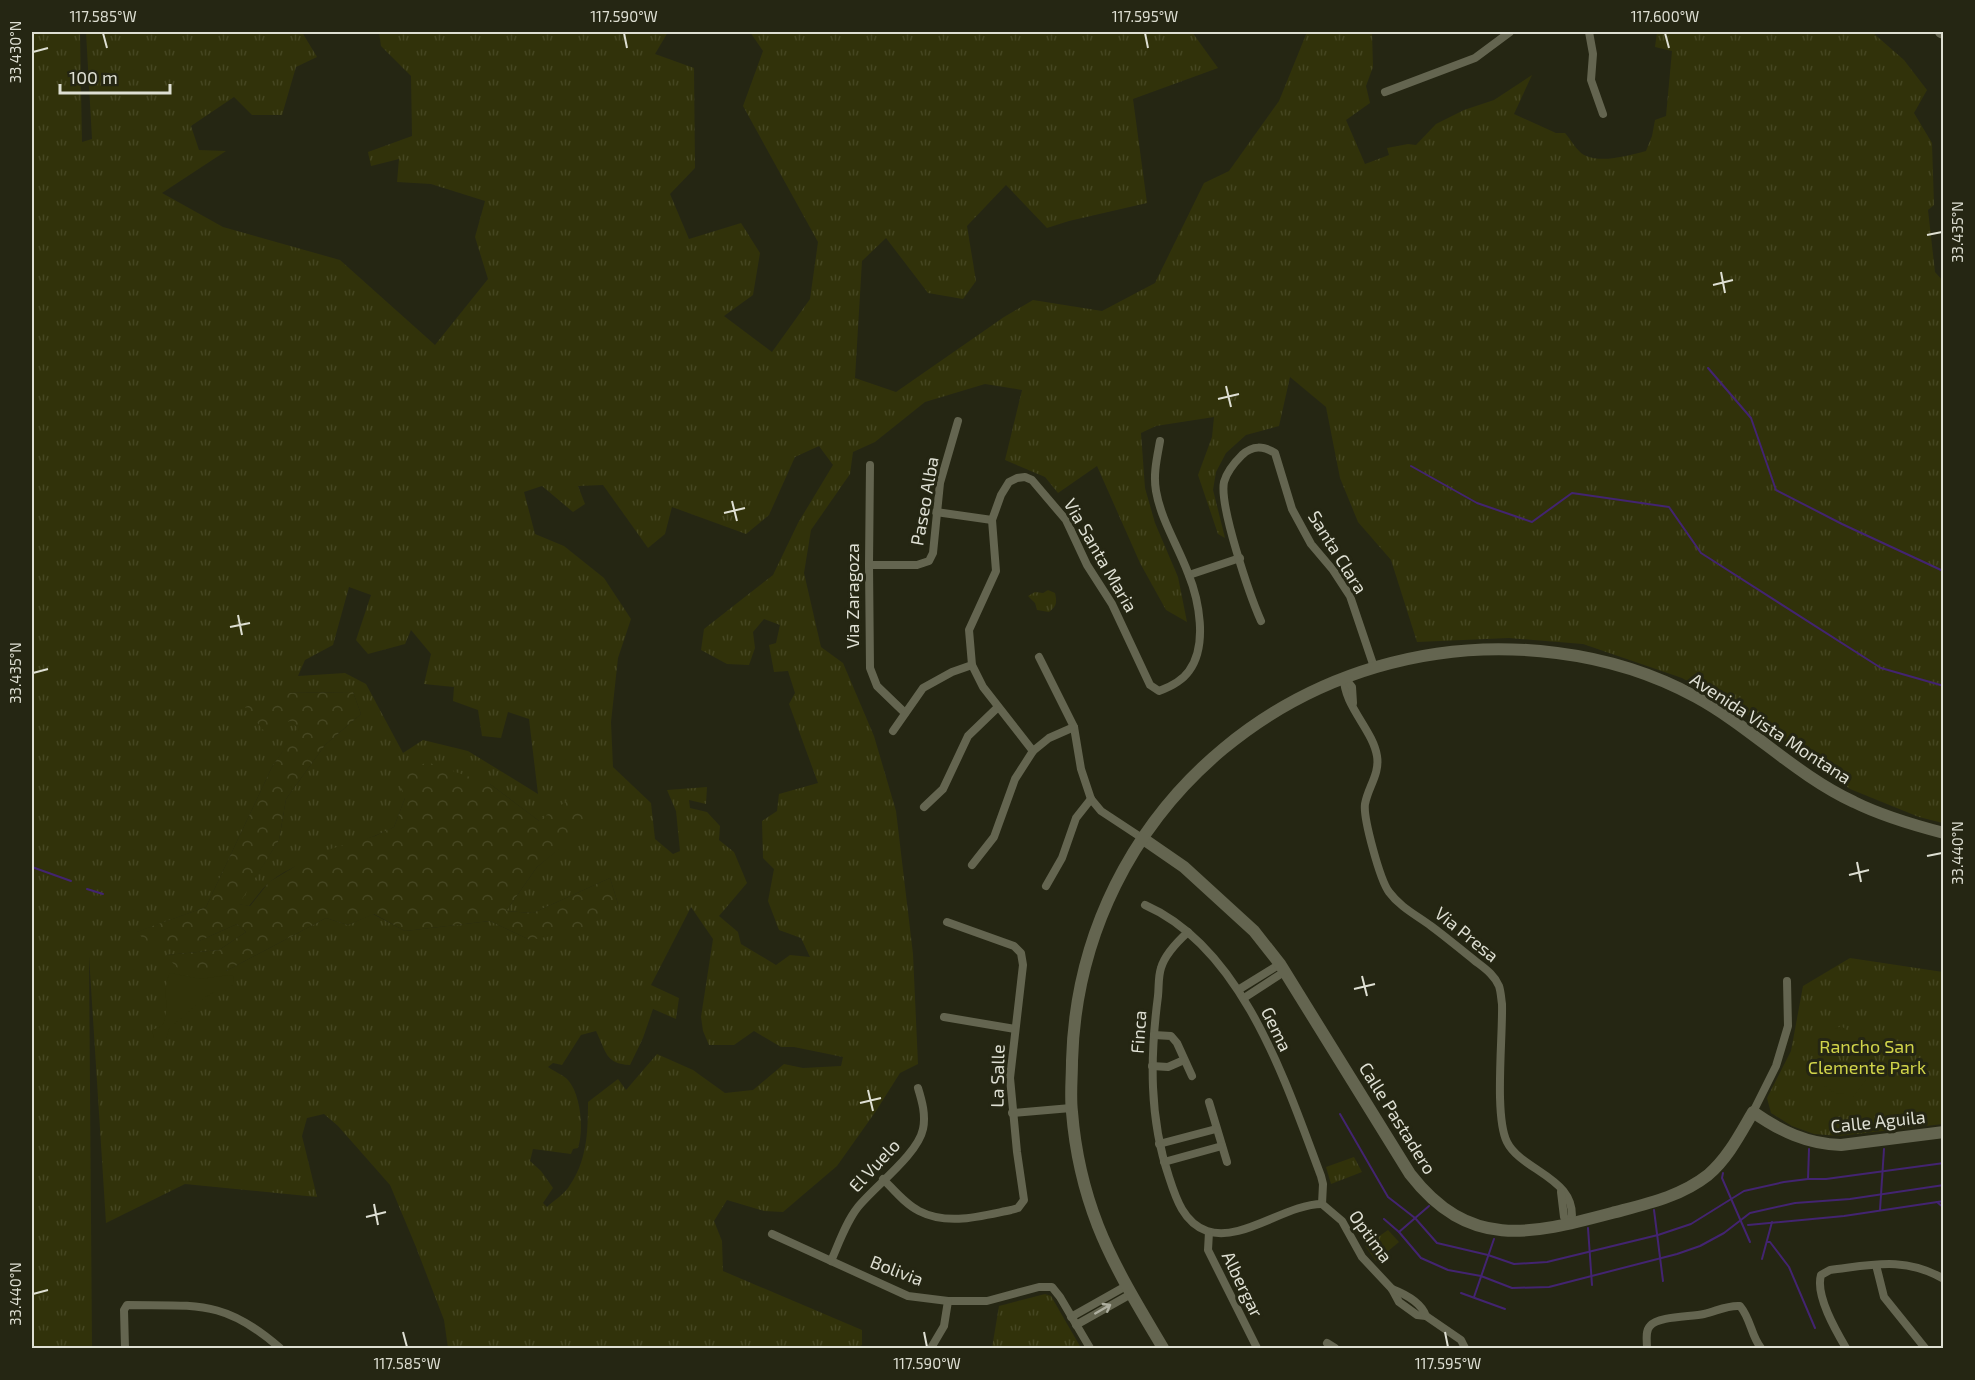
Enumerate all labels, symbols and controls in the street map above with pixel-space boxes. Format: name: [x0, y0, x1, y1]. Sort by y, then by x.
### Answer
text: 117.585°W: [69, 7, 137, 25]
text: 117.590°W: [590, 7, 658, 25]
text: 117.595°W: [1112, 7, 1178, 25]
text: 117.600°W: [1631, 7, 1699, 25]
text: 33.430°N: [6, 21, 24, 83]
scale bar: [60, 57, 170, 95]
text: 100 m: [69, 66, 118, 88]
text: 33.435°N: [1948, 201, 1966, 263]
street label: Paseo Alba: [905, 455, 943, 547]
street label: Via Santa Maria: [1060, 494, 1142, 616]
street label: Santa Clara: [1304, 506, 1372, 598]
street label: Via Zaragoza: [841, 543, 863, 649]
text: 33.435°N: [6, 642, 24, 704]
street label: Avenida Vista Montana: [1686, 668, 1856, 788]
text: 33.440°N: [1948, 821, 1966, 885]
street label: Via Presa: [1431, 902, 1503, 966]
street label: Gema: [1257, 1003, 1297, 1055]
street label: Finca: [1126, 1010, 1150, 1054]
park label: Rancho San Clemente Park: [1808, 1035, 1926, 1078]
street label: La Salle: [985, 1044, 1009, 1108]
street label: Calle Pastadero: [1355, 1058, 1441, 1178]
street label: Calle Aguila: [1829, 1105, 1927, 1137]
street label: El Vuelo: [844, 1134, 904, 1196]
street label: Optima: [1345, 1205, 1397, 1267]
street label: Albergar: [1218, 1247, 1268, 1321]
street label: Bolivia: [867, 1250, 927, 1290]
text: 33.440°N: [6, 1262, 24, 1326]
one-way arrow: [1095, 1303, 1112, 1315]
text: 117.585°W: [373, 1354, 441, 1372]
text: 117.590°W: [893, 1354, 961, 1372]
text: 117.595°W: [1415, 1354, 1481, 1372]

